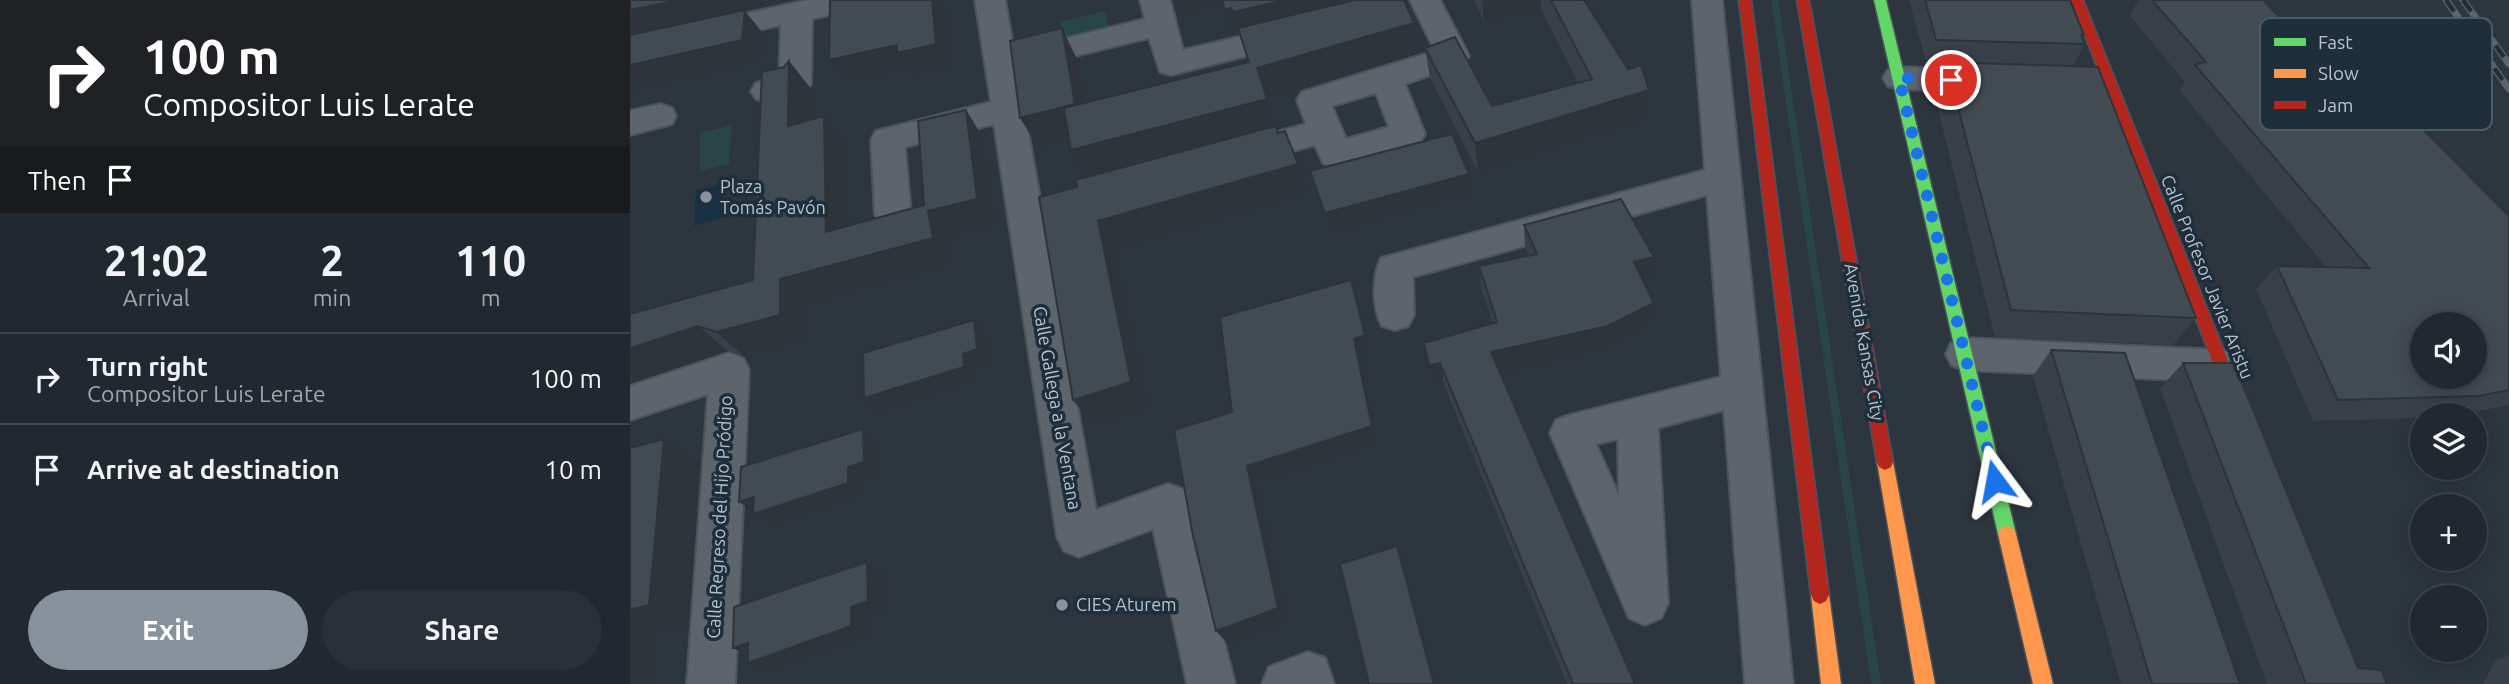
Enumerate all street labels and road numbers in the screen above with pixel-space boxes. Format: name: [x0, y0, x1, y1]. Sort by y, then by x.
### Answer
street label: Calle Profesor Javier Aristu: [2158, 172, 2258, 382]
street label: Avenida Kansas City: [1841, 262, 1889, 422]
street label: Calle Gallega a la Ventana: [1030, 304, 1086, 511]
street label: Calle Regreso del Hijo Pródigo: [703, 395, 735, 639]

